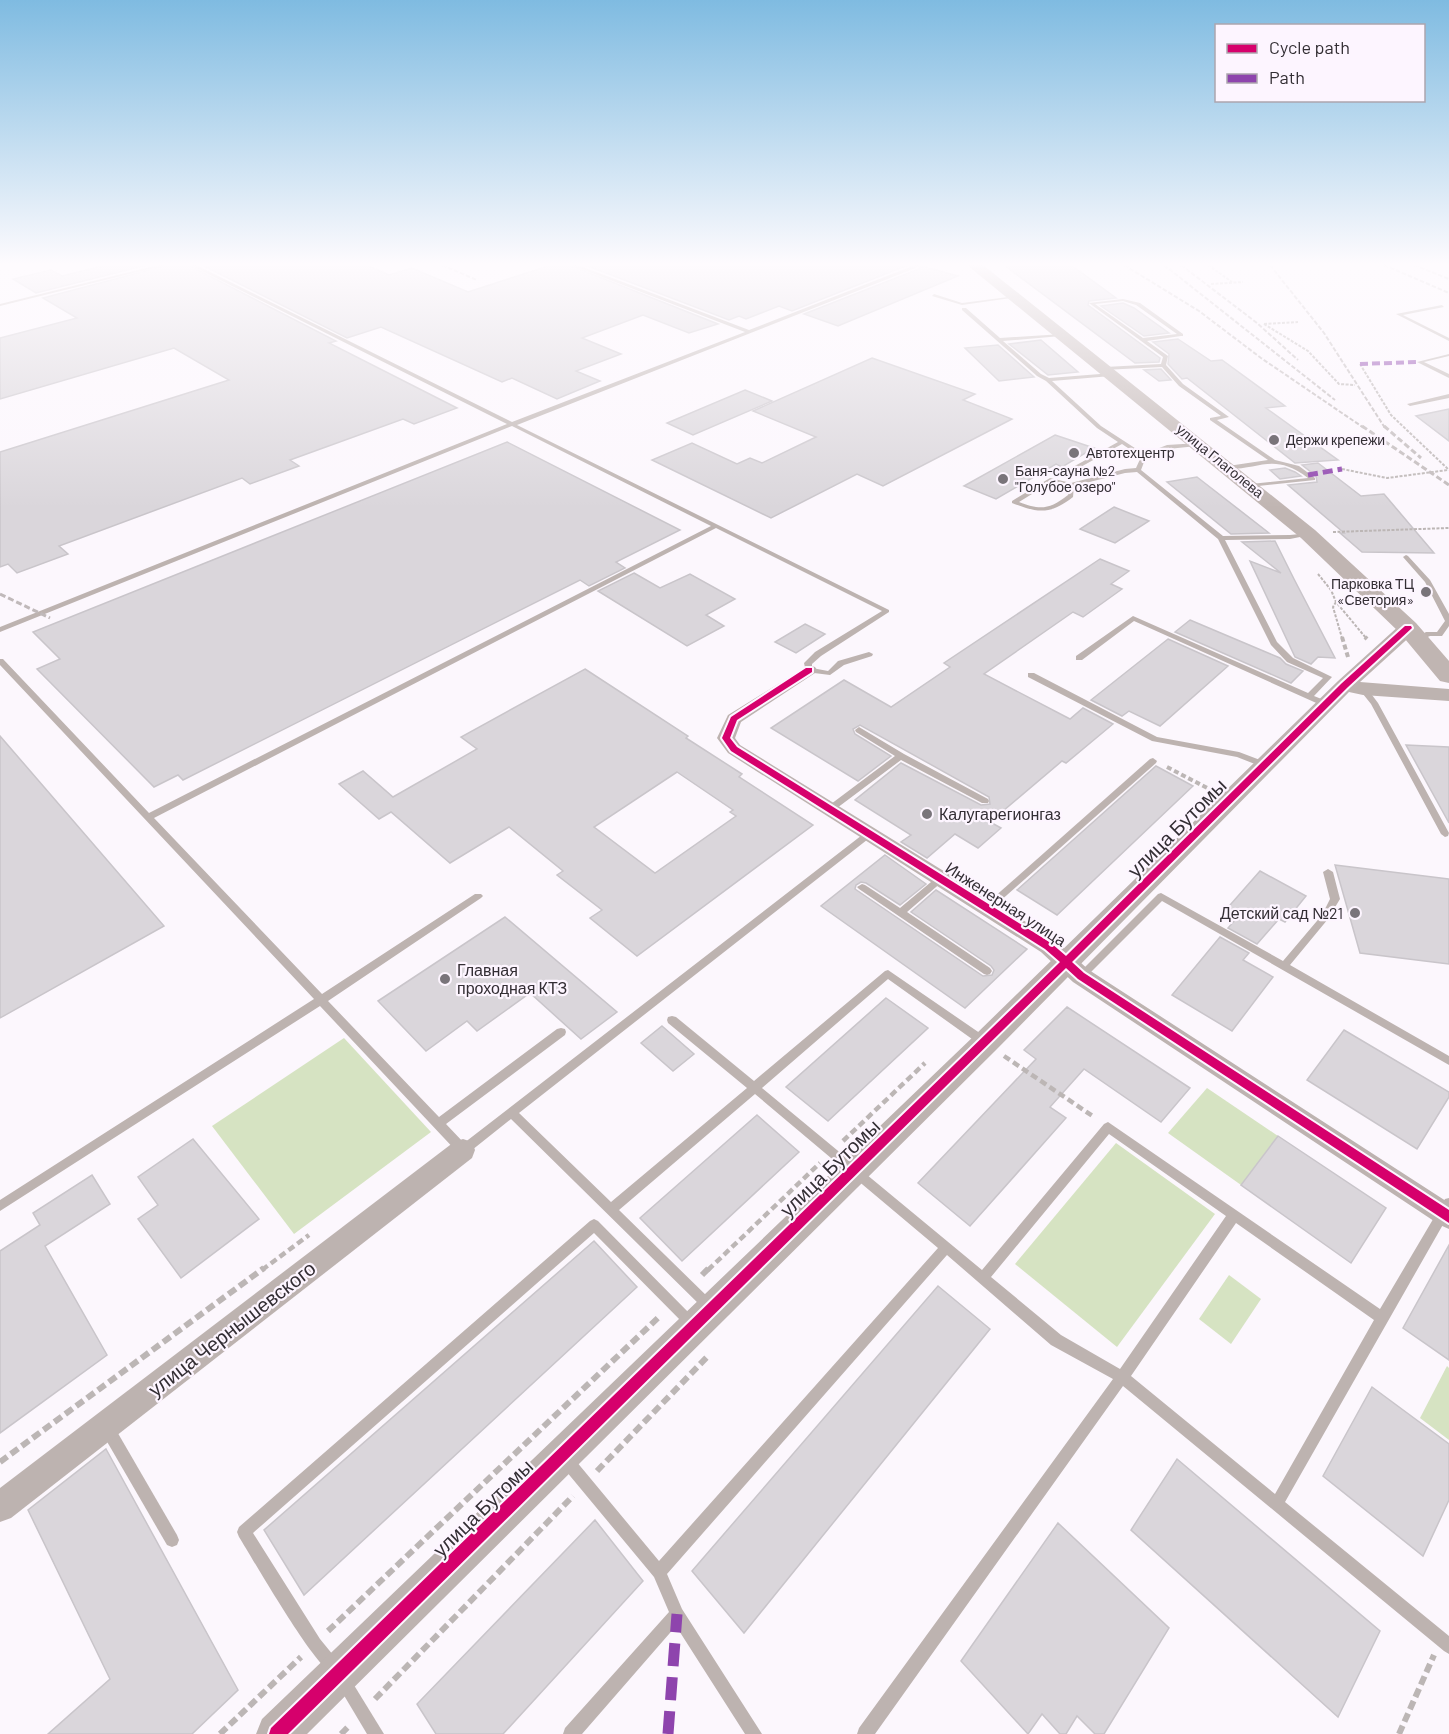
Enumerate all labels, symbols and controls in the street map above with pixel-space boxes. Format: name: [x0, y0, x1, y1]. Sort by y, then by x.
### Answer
legend: [1215, 24, 1425, 102]
text: Cycle path: [1269, 36, 1350, 58]
text: Path: [1269, 66, 1305, 88]
street label: улица Глаголева: [1173, 420, 1268, 501]
place label: Держи крепежи: [1286, 431, 1385, 448]
marker: Держи крепежи: [1267, 433, 1281, 447]
place label: Автотехцентр: [1086, 444, 1175, 461]
marker: Автотехцентр: [1067, 446, 1081, 460]
place label: Баня-сауна №2 "Голубое озеро": [1015, 462, 1116, 495]
marker: Баня-сауна №2 "Голубое озеро": [996, 472, 1010, 486]
place label: Парковка ТЦ «Светория»: [1331, 575, 1415, 608]
marker: Парковка ТЦ «Светория»: [1419, 585, 1433, 599]
street label: улица Бутомы: [1122, 773, 1231, 882]
place label: Калугарегионгаз: [939, 804, 1061, 823]
marker: Калугарегионгаз: [920, 807, 934, 821]
street label: Инженерная улица: [942, 857, 1070, 950]
place label: Детский сад №21: [1220, 903, 1343, 922]
marker: Детский сад №21: [1348, 906, 1362, 920]
place label: Главная проходная КТЗ: [457, 960, 567, 997]
marker: Главная проходная КТЗ: [438, 972, 452, 986]
street label: улица Бутомы: [774, 1114, 884, 1221]
street label: улица Чернышевского: [143, 1255, 320, 1401]
street label: улица Бутомы: [427, 1454, 537, 1561]

